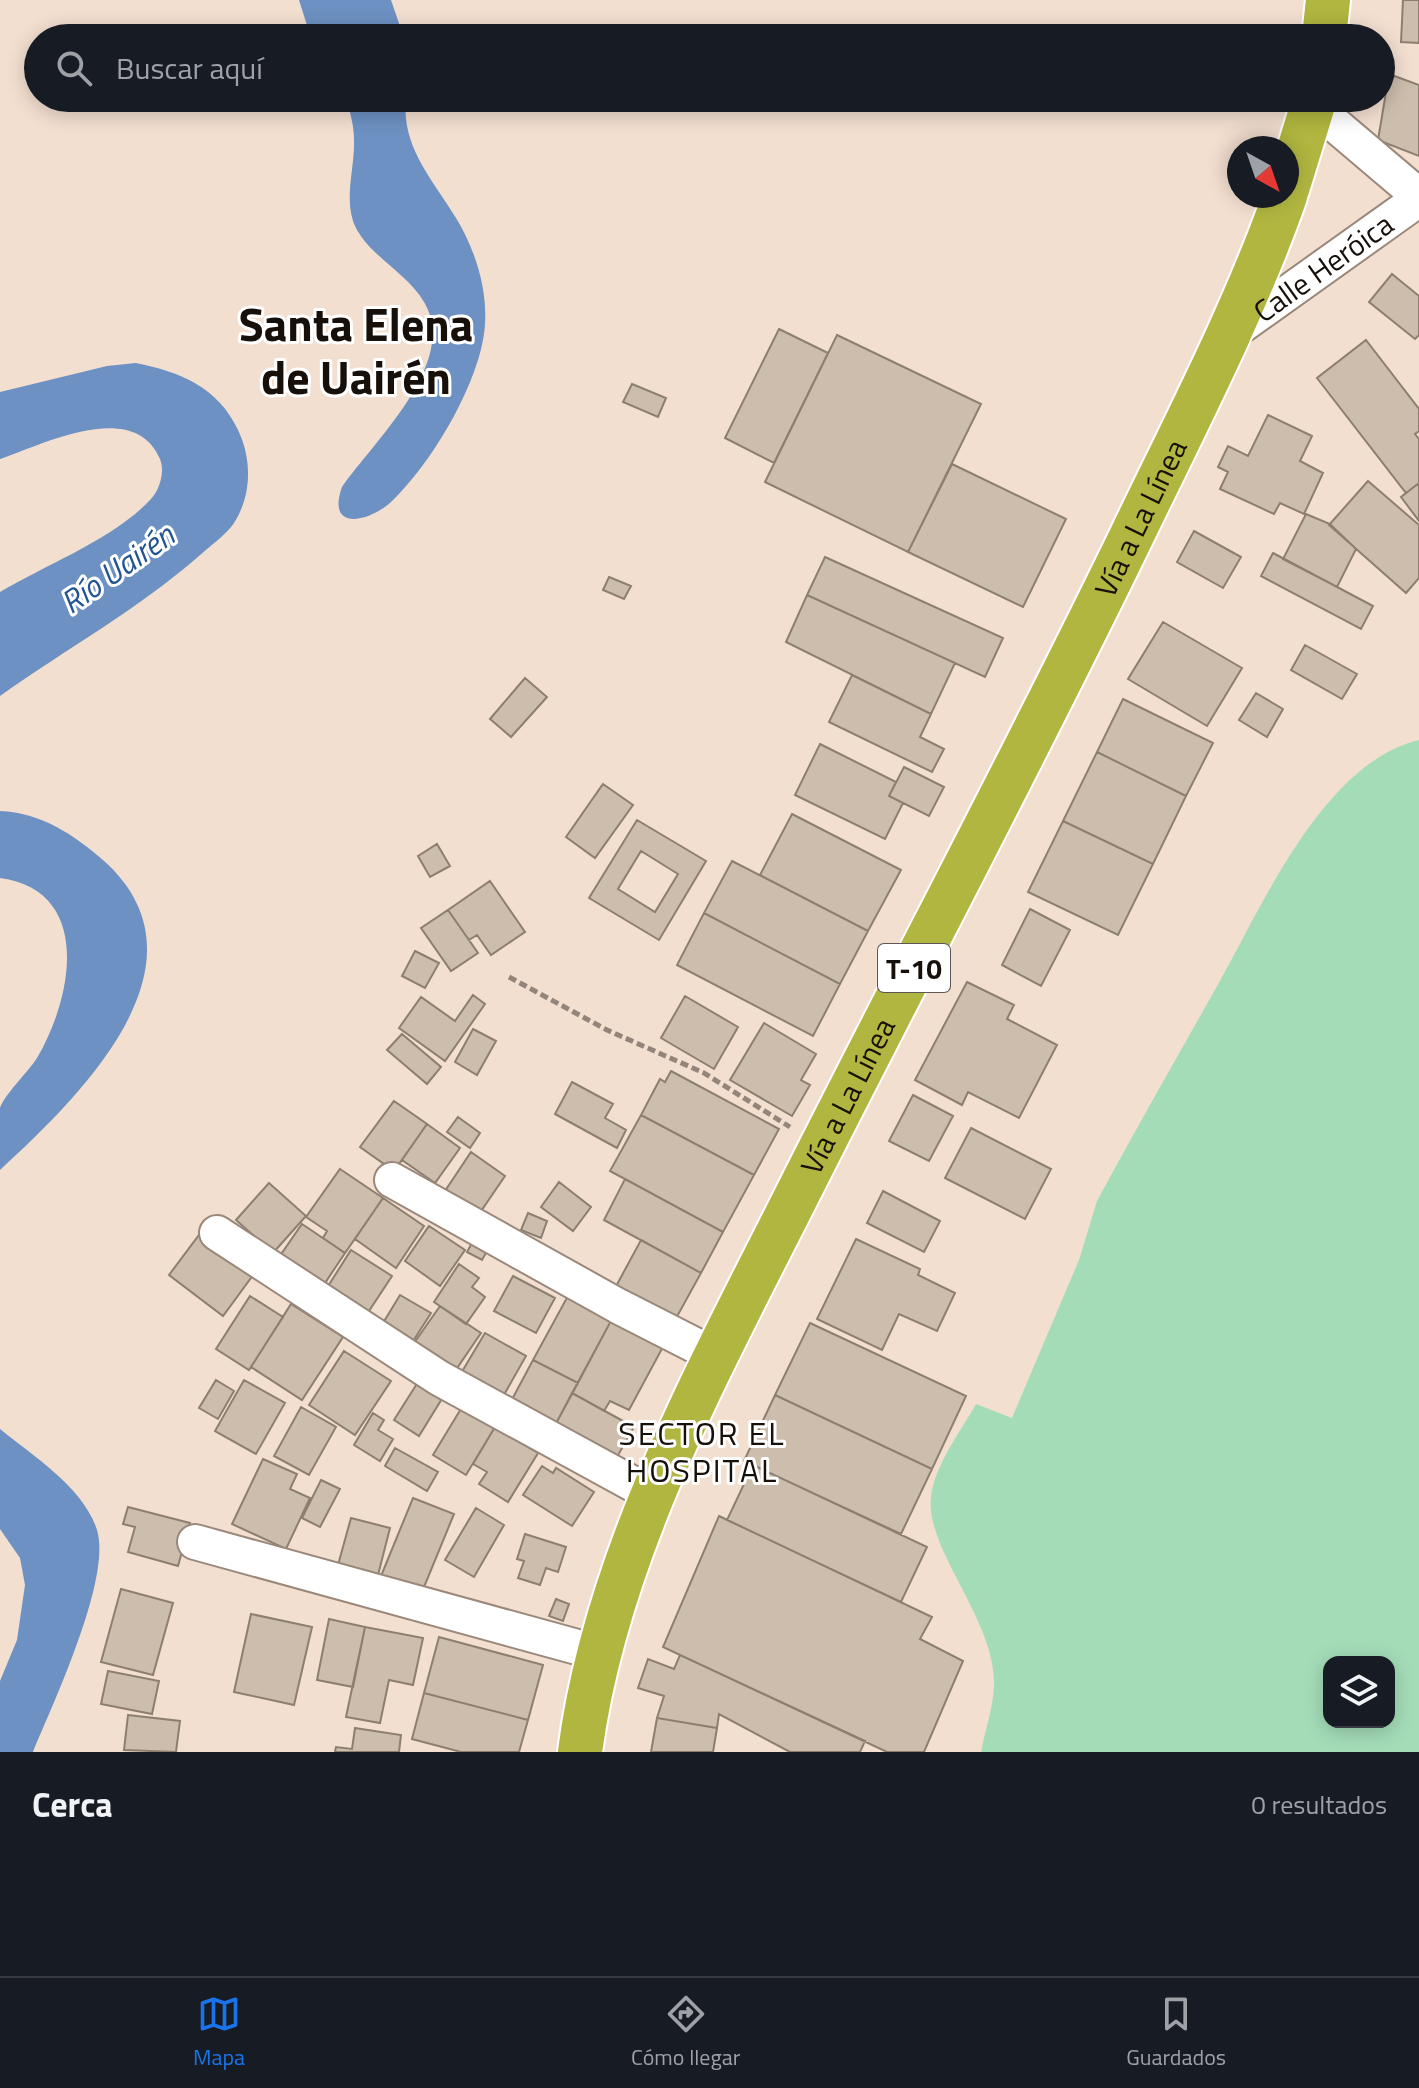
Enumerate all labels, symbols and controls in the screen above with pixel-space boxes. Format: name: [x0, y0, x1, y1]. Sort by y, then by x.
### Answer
search box: [24, 24, 1395, 112]
text: Buscar aquí: [116, 45, 263, 91]
icon: search: [52, 46, 96, 90]
north arrow: [1227, 136, 1299, 208]
street label: Calle Heróica: [1243, 201, 1403, 333]
district label: Santa Elena de Uairén: [239, 289, 473, 412]
street label: Vía a La Línea: [1082, 431, 1198, 605]
water label: Río Uairén: [50, 511, 185, 625]
road number: T-10: [878, 944, 950, 992]
street label: Vía a La Línea: [788, 1009, 907, 1182]
district label: SECTOR EL HOSPITAL: [618, 1409, 786, 1494]
map controls: [1323, 1656, 1395, 1728]
button: layers: [1323, 1656, 1395, 1728]
text: Cerca: [32, 1778, 113, 1830]
text: 0 resultados: [1251, 1785, 1387, 1824]
tab: Mapa: [193, 1992, 245, 2074]
tab: Cómo llegar: [631, 1992, 740, 2074]
tab: Guardados: [1126, 1992, 1226, 2074]

